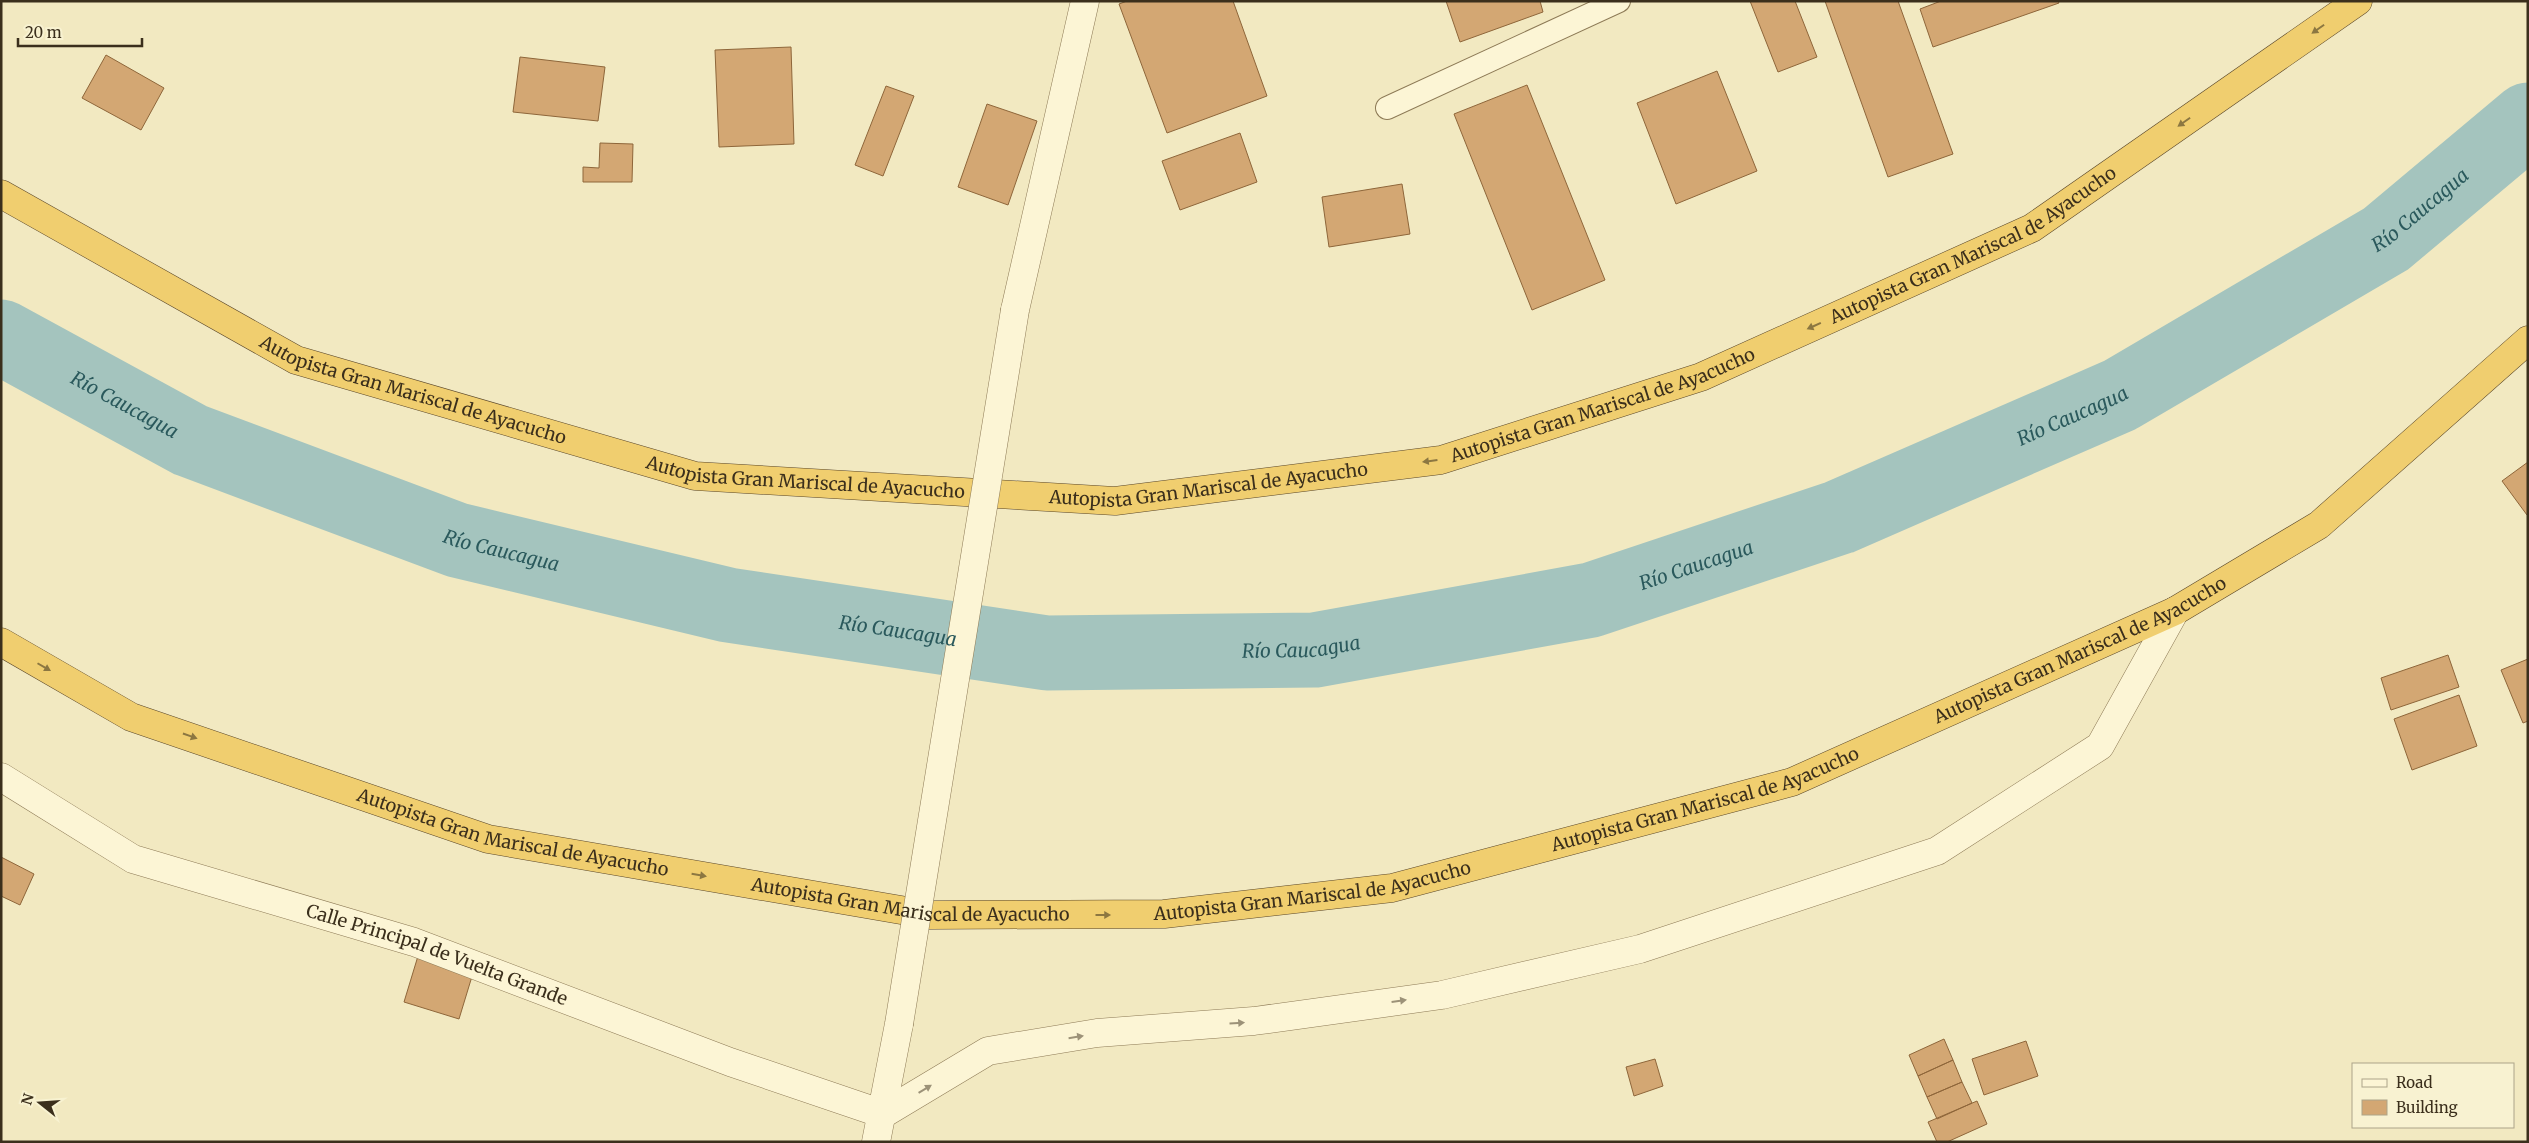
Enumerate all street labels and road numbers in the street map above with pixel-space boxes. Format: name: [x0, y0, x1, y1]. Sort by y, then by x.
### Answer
street label: Autopista Gran Mariscal de Ayacucho: [1825, 161, 2120, 329]
street label: Autopista Gran Mariscal de Ayacucho: [255, 330, 569, 449]
street label: Autopista Gran Mariscal de Ayacucho: [1446, 342, 1758, 468]
street label: Autopista Gran Mariscal de Ayacucho: [643, 450, 966, 503]
street label: Autopista Gran Mariscal de Ayacucho: [1047, 457, 1369, 512]
street label: Autopista Gran Mariscal de Ayacucho: [1929, 571, 2230, 729]
street label: Autopista Gran Mariscal de Ayacucho: [1548, 742, 1862, 857]
street label: Autopista Gran Mariscal de Ayacucho: [353, 783, 670, 881]
street label: Autopista Gran Mariscal de Ayacucho: [1153, 856, 1473, 925]
street label: Autopista Gran Mariscal de Ayacucho: [749, 872, 1070, 926]
street label: Calle Principal de Vuelta Grande: [303, 899, 571, 1010]

